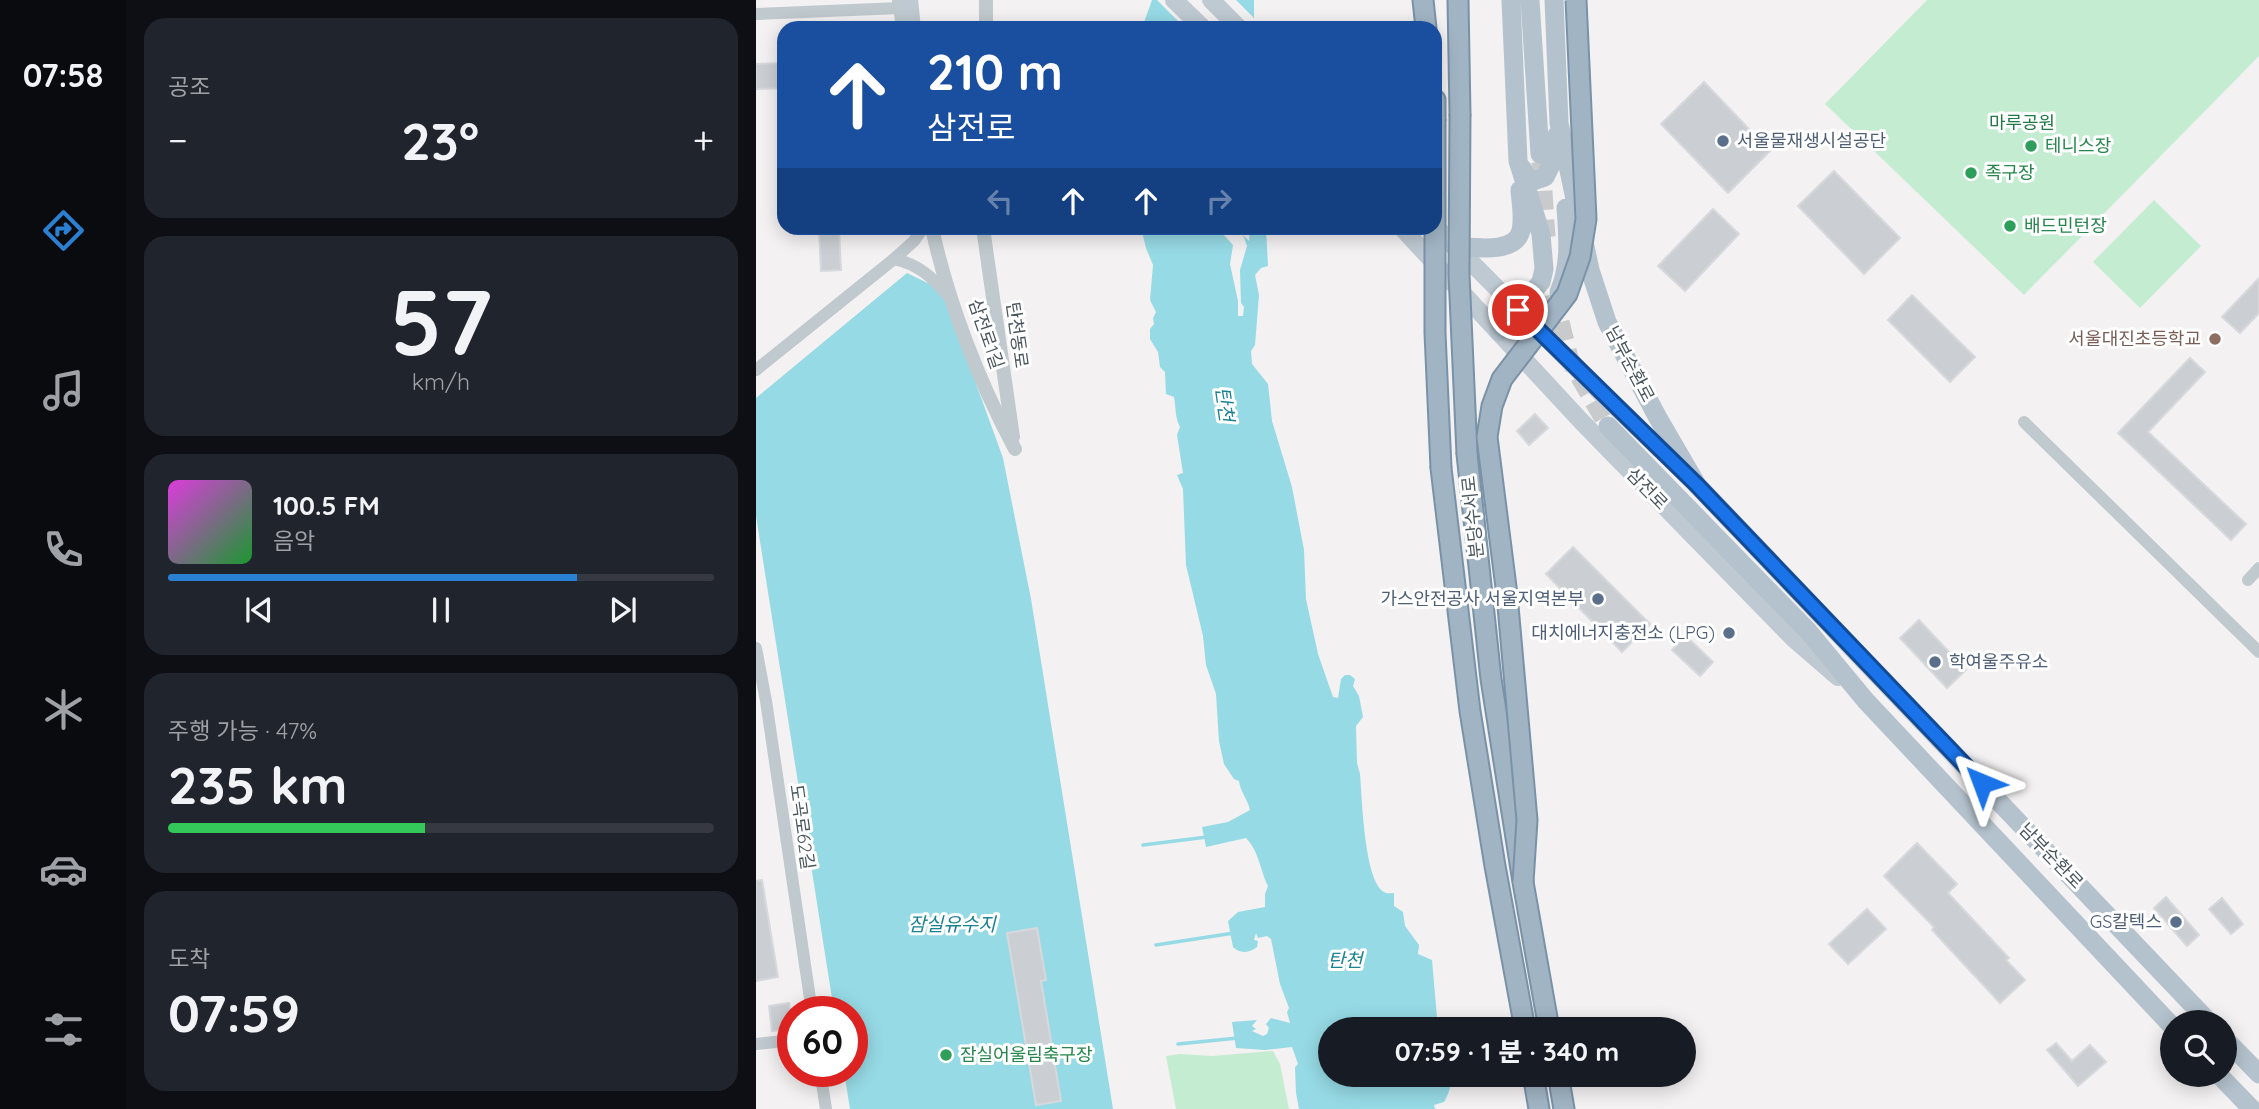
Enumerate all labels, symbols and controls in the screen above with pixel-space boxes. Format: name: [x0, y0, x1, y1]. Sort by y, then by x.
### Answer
text: 210 m: [927, 41, 1063, 102]
icon: ahead: [812, 49, 903, 140]
text: 07:58: [23, 55, 103, 95]
text: 공조: [168, 72, 210, 101]
text: 삼전로: [927, 107, 1015, 147]
text: 23°: [401, 108, 479, 173]
park label: 마루공원: [1989, 111, 2055, 134]
text: −: [168, 116, 188, 164]
text: +: [693, 116, 714, 164]
place label: 서울물재생시설공단: [1737, 129, 1886, 152]
marker: 서울물재생시설공단: [1715, 133, 1731, 149]
place label: 테니스장: [2045, 134, 2111, 157]
marker: 테니스장: [2023, 138, 2039, 154]
place label: 족구장: [1985, 161, 2035, 184]
marker: 족구장: [1963, 165, 1979, 181]
icon: left: [981, 182, 1019, 220]
icon: ahead: [1054, 182, 1092, 220]
icon: ahead: [1127, 182, 1165, 220]
icon: right: [1200, 182, 1238, 220]
icon: directions: [39, 206, 88, 255]
place label: 배드민턴장: [2024, 214, 2107, 237]
marker: 배드민턴장: [2002, 218, 2018, 234]
text: 57: [390, 264, 492, 378]
pin: [1488, 280, 1548, 340]
icon: arrive: [1499, 291, 1537, 329]
street label: 삼전로1길: [964, 296, 1009, 372]
street label: 탄천동로: [1001, 301, 1033, 369]
street label: 남부순환로: [1601, 322, 1660, 406]
place label: 서울대진초등학교: [2069, 327, 2201, 350]
marker: 서울대진초등학교: [2207, 331, 2223, 347]
icon: music: [39, 366, 88, 415]
text: km/h: [412, 367, 470, 396]
water label: 탄천: [1211, 385, 1240, 424]
street label: 삼전로: [1622, 463, 1673, 515]
street label: 분당수서로: [1457, 475, 1488, 559]
text: 100.5 FM: [273, 489, 380, 522]
icon: phone: [39, 525, 88, 574]
text: 음악: [273, 526, 315, 555]
place label: 가스안전공사 서울지역본부: [1380, 587, 1584, 610]
icon: previous: [240, 591, 278, 629]
icon: pause: [422, 591, 460, 629]
icon: next: [604, 591, 642, 629]
marker: 가스안전공사 서울지역본부: [1590, 591, 1606, 607]
place label: 대치에너지충전소 (LPG): [1531, 621, 1715, 644]
marker: 대치에너지충전소 (LPG): [1721, 625, 1737, 641]
place label: 학여울주유소: [1949, 650, 2048, 673]
marker: 학여울주유소: [1927, 654, 1943, 670]
icon: climate: [39, 685, 88, 734]
text: 주행 가능 · 47%: [168, 716, 317, 745]
position arrow: [1945, 746, 2019, 820]
text: 235 km: [168, 752, 348, 817]
street label: 도곡로62길: [785, 783, 820, 871]
street label: 남부순환로: [2014, 818, 2088, 893]
icon: car: [39, 845, 88, 894]
place label: GS칼텍스: [2090, 910, 2162, 933]
water label: 잠실유수지: [908, 912, 997, 936]
marker: GS칼텍스: [2168, 914, 2184, 930]
text: 도착: [168, 944, 210, 973]
water label: 탄천: [1328, 948, 1364, 972]
text: 07:59: [168, 980, 300, 1045]
speed limit sign: 60: [777, 996, 868, 1087]
icon: filters: [39, 1005, 88, 1054]
map controls: [2160, 1010, 2237, 1087]
button: search: [2160, 1010, 2237, 1087]
text: 07:59 · 1 분 · 340 m: [1395, 1035, 1619, 1068]
place label: 잠실어울림축구장: [960, 1043, 1092, 1066]
marker: 잠실어울림축구장: [938, 1047, 954, 1063]

